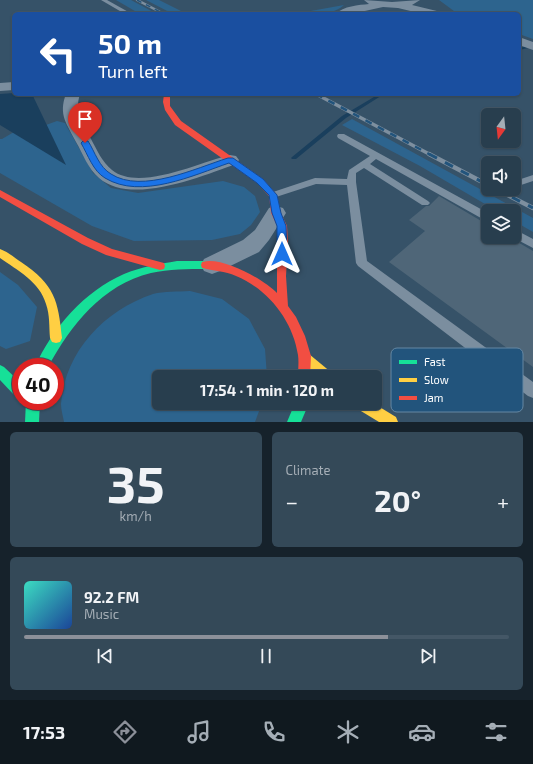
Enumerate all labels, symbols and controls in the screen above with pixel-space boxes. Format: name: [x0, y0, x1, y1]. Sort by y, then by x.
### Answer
text: 50 m: [98, 26, 162, 60]
icon: left: [32, 28, 84, 80]
text: Turn left: [98, 60, 168, 82]
pin: [68, 102, 102, 143]
icon: arrive: [74, 108, 96, 130]
north arrow: [481, 108, 521, 148]
map controls: [481, 108, 521, 244]
button: sound: [481, 156, 521, 196]
button: layers: [481, 204, 521, 244]
position arrow: [261, 233, 303, 275]
legend: [391, 348, 523, 412]
text: Fast: [424, 355, 446, 368]
speed limit sign: 40: [12, 358, 64, 410]
text: Slow: [424, 373, 449, 386]
text: 17:54 · 1 min · 120 m: [200, 381, 334, 399]
text: Jam: [424, 391, 443, 404]
text: 35: [107, 451, 165, 513]
text: Climate: [286, 462, 330, 478]
text: 20°: [374, 482, 421, 518]
text: −: [286, 488, 298, 514]
text: +: [497, 488, 509, 514]
text: km/h: [120, 508, 152, 524]
text: 92.2 FM: [84, 588, 139, 606]
text: Music: [84, 606, 119, 622]
icon: previous: [94, 645, 116, 667]
icon: pause: [255, 645, 277, 667]
icon: next: [417, 645, 439, 667]
icon: directions: [111, 718, 139, 746]
icon: music: [185, 718, 213, 746]
icon: phone: [260, 718, 288, 746]
icon: climate: [334, 718, 362, 746]
icon: car: [408, 718, 436, 746]
icon: filters: [482, 718, 510, 746]
text: 17:53: [23, 721, 65, 743]

